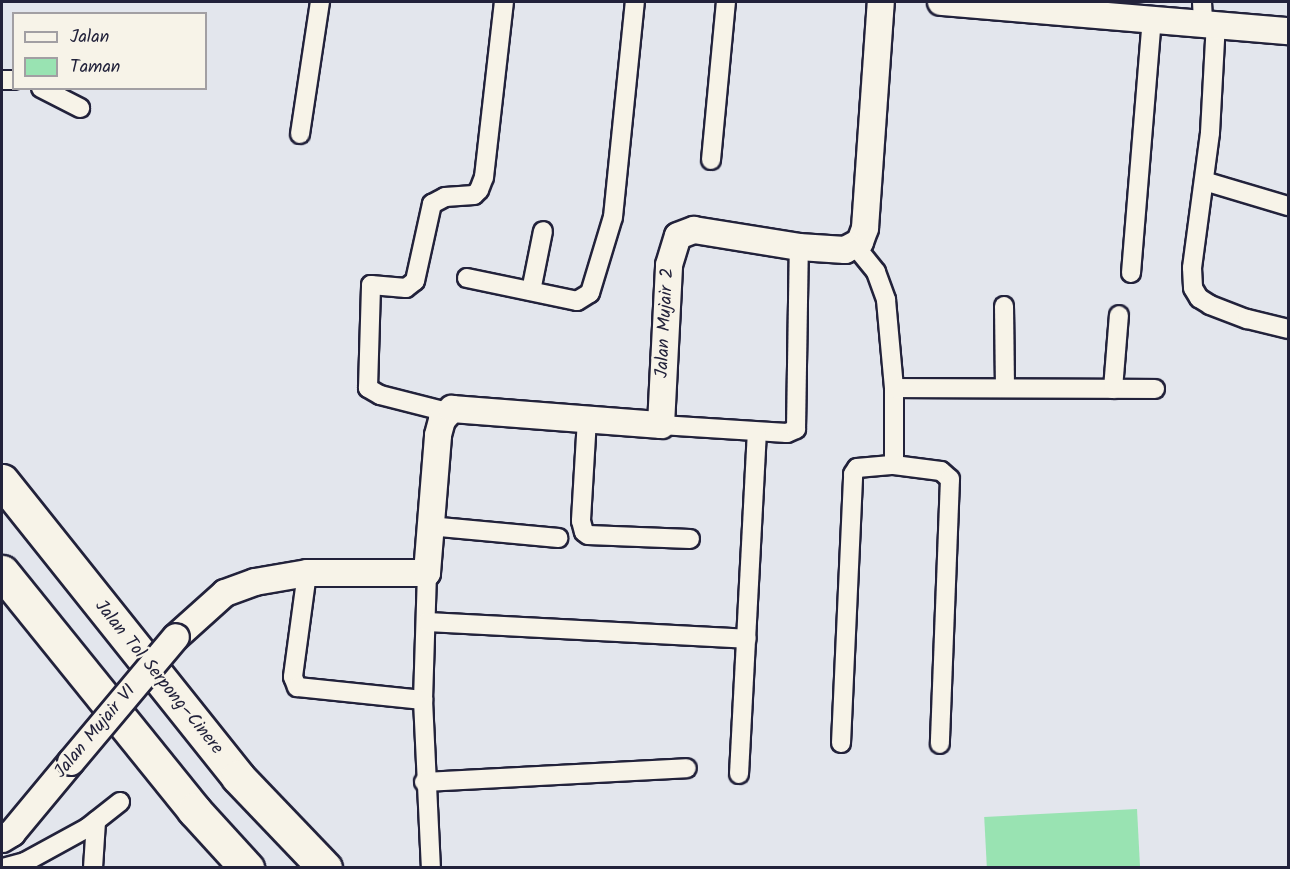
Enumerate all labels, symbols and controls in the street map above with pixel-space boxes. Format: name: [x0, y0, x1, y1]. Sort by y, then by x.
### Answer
legend: [12, 12, 207, 90]
text: Jalan: [70, 23, 109, 52]
text: Taman: [70, 53, 120, 82]
street label: Jalan Mujair 2: [652, 267, 680, 379]
street label: Jalan Tol Serpong–Cinere: [89, 596, 227, 760]
street label: Jalan Mujair VI: [51, 681, 141, 783]

